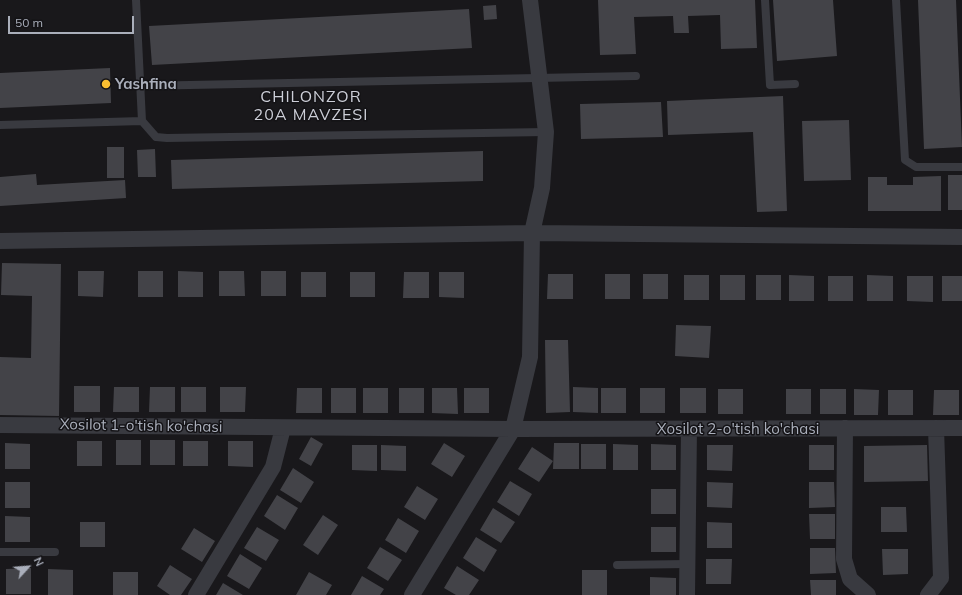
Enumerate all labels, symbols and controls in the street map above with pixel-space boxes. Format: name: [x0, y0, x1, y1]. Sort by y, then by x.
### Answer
scale bar: [10, 8, 136, 34]
text: 50 m: [15, 15, 43, 30]
place label: Yashfina: [115, 75, 177, 93]
marker: Yashfina: [100, 78, 112, 90]
district label: CHILONZOR 20A MAVZESI: [254, 87, 368, 125]
street label: Xosilot 1-o'tish ko'chasi: [60, 416, 222, 436]
street label: Xosilot 2-o'tish ko'chasi: [657, 420, 819, 438]
north arrow: [8, 547, 48, 587]
text: N: [31, 555, 47, 569]

